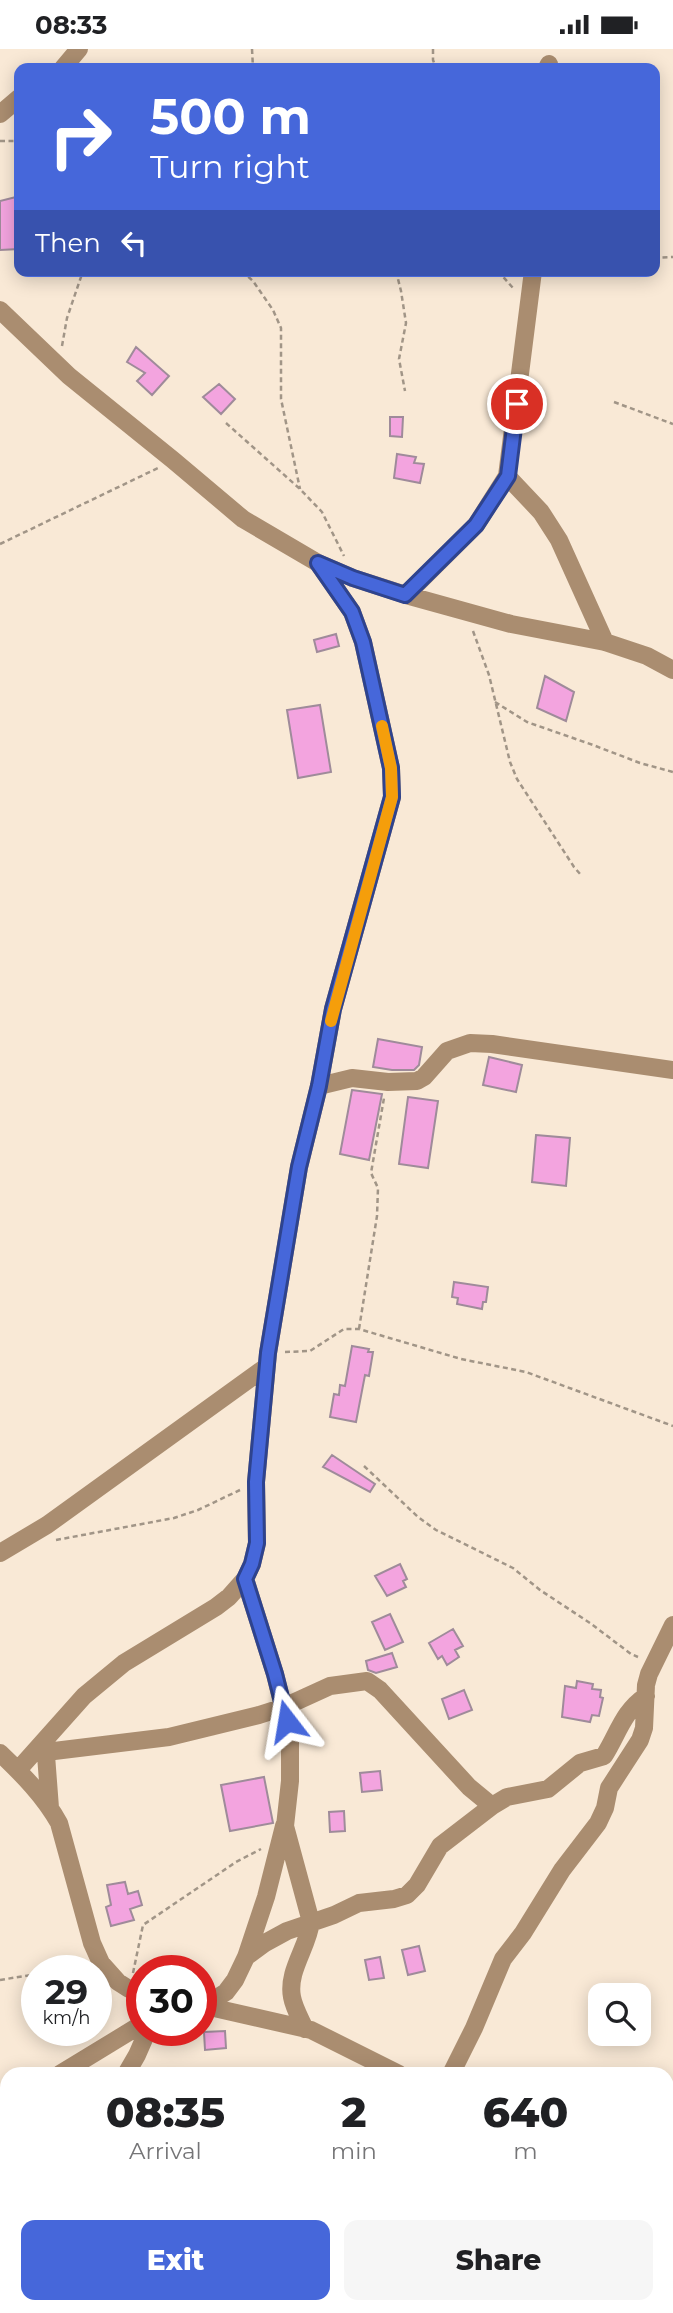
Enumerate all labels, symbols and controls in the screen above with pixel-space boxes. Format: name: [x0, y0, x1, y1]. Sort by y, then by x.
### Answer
text: 08:33: [35, 9, 107, 41]
text: 500 m: [150, 87, 311, 146]
icon: right: [35, 91, 126, 182]
text: Turn right: [150, 147, 310, 186]
icon: left: [115, 224, 153, 262]
text: Then: [35, 227, 101, 259]
pin: [487, 374, 547, 434]
icon: arrive: [498, 385, 536, 423]
position arrow: [250, 1684, 324, 1758]
speed limit sign: 30: [126, 1955, 217, 2046]
text: 29: [45, 1970, 88, 2013]
map controls: [588, 1983, 651, 2046]
button: search: [588, 1983, 651, 2046]
text: km/h: [42, 2007, 91, 2029]
text: 08:35: [106, 2086, 225, 2138]
text: 2: [341, 2086, 366, 2138]
text: 640: [483, 2086, 568, 2138]
text: Arrival: [129, 2137, 202, 2165]
text: min: [331, 2137, 377, 2165]
text: m: [513, 2137, 538, 2165]
button: Exit: [21, 2220, 330, 2300]
button: Share: [344, 2220, 653, 2300]

